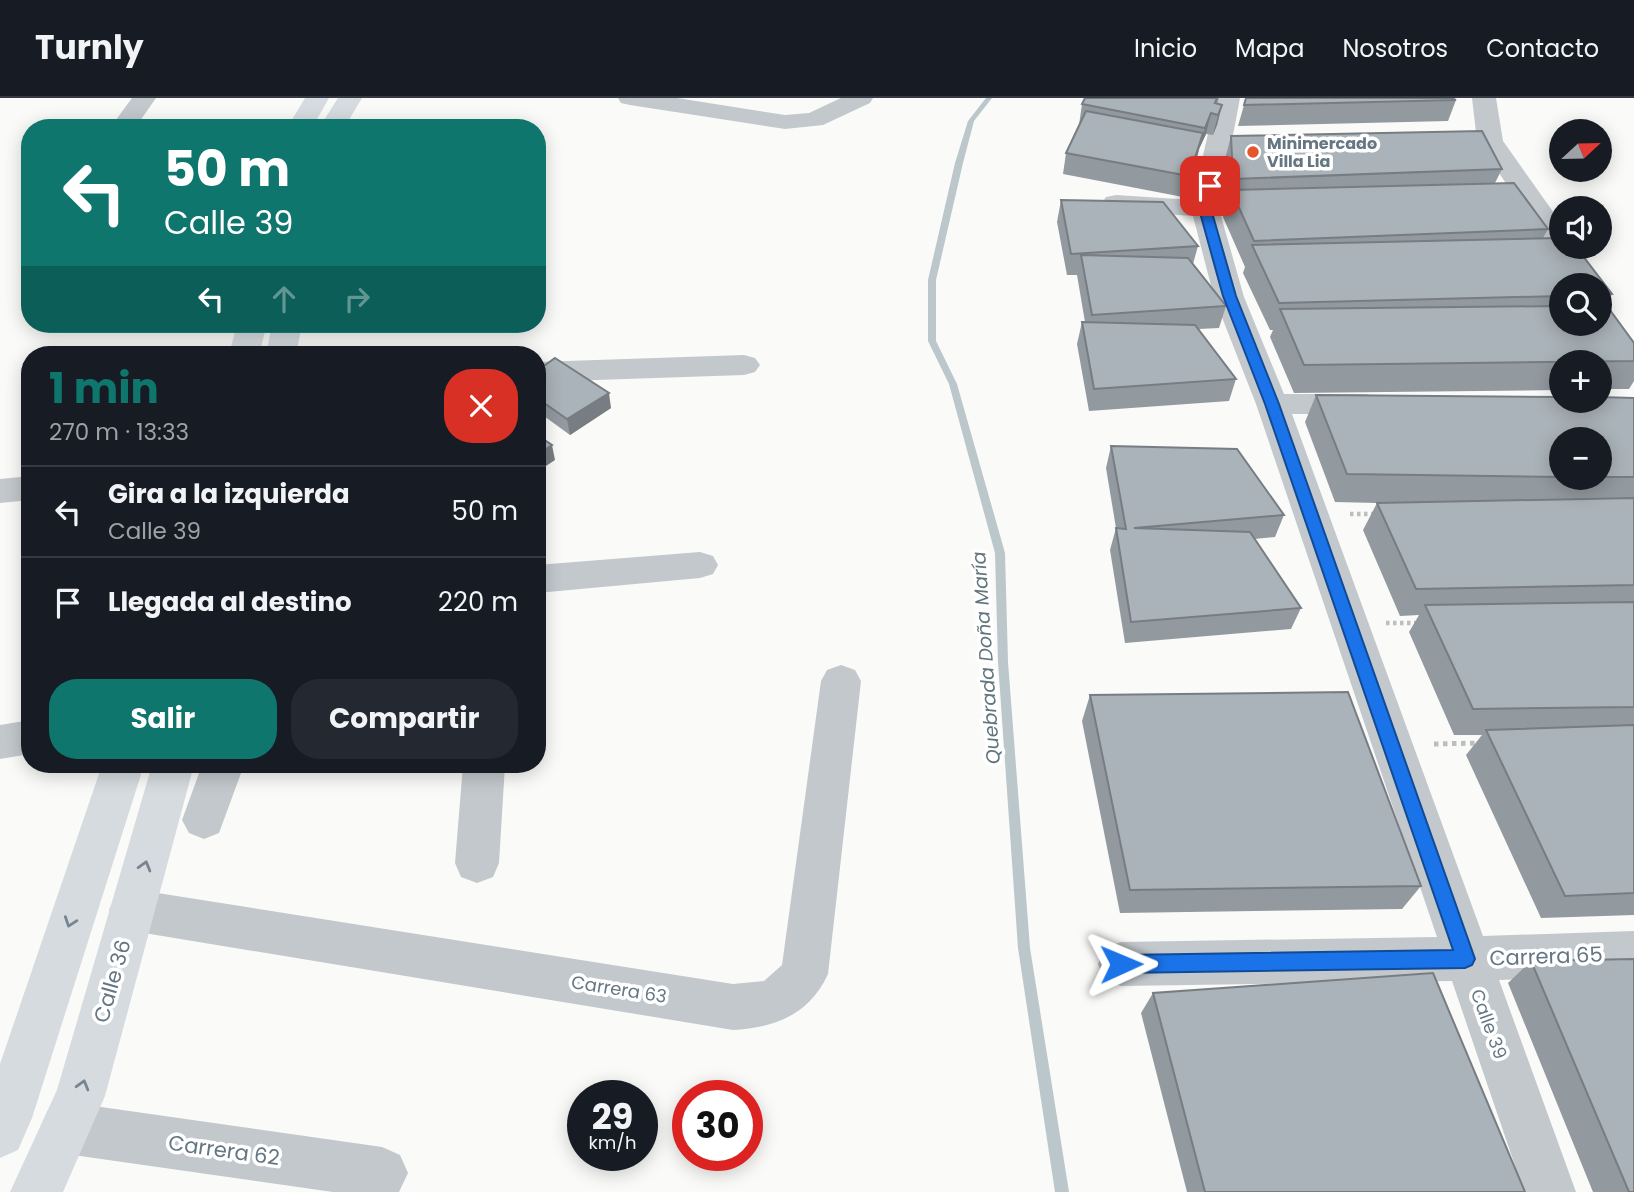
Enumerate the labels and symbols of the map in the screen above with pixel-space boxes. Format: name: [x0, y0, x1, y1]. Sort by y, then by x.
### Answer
north arrow: [1549, 119, 1612, 182]
place label: Minimercado Villa Lia: [1267, 132, 1377, 173]
marker: Minimercado Villa Lia: [1245, 144, 1261, 160]
pin: [1180, 156, 1240, 216]
water label: Quebrada Doña María: [965, 551, 1007, 765]
one-way arrow: [136, 860, 151, 872]
one-way arrow: [64, 916, 78, 928]
position arrow: [1084, 927, 1158, 1001]
street label: Calle 36: [86, 936, 138, 1026]
street label: Carrera 65: [1489, 940, 1603, 972]
street label: Carrera 63: [569, 969, 669, 1009]
street label: Calle 39: [1465, 986, 1513, 1062]
one-way arrow: [75, 1079, 89, 1091]
speed limit sign: 30: [672, 1080, 763, 1171]
street label: Carrera 62: [166, 1128, 282, 1172]

